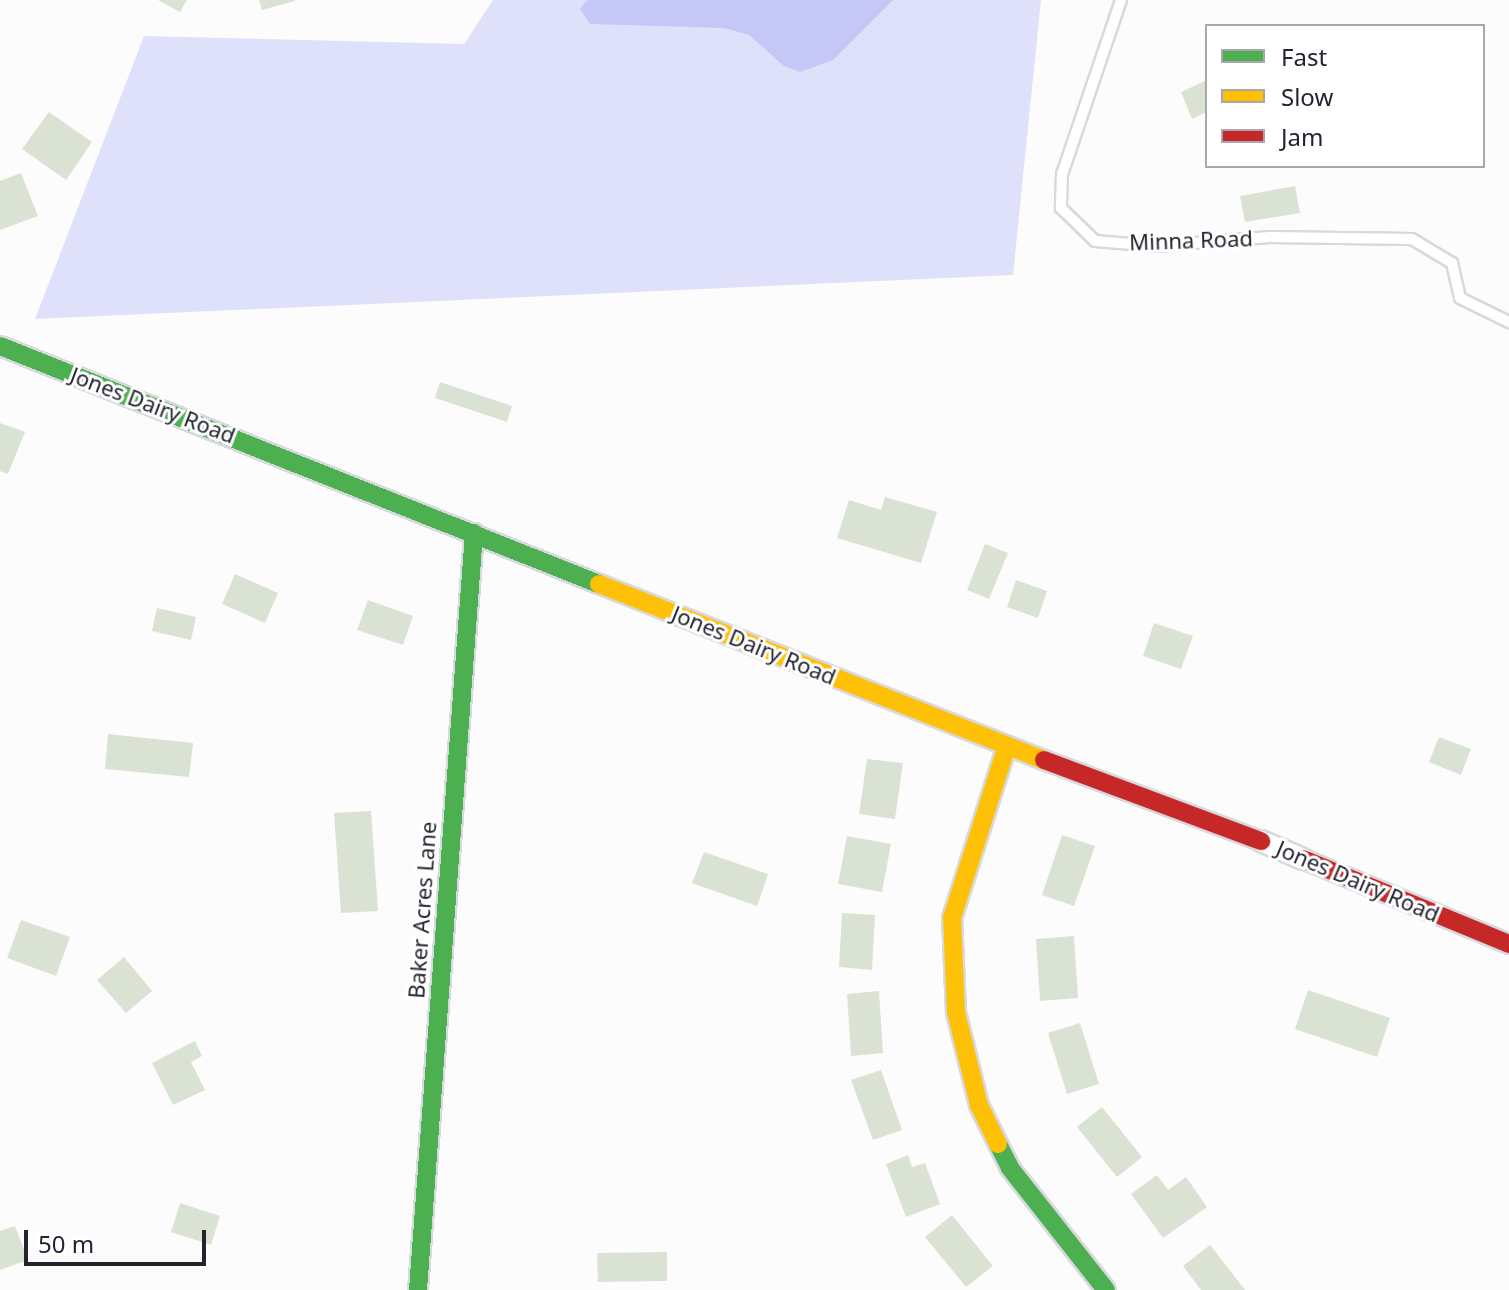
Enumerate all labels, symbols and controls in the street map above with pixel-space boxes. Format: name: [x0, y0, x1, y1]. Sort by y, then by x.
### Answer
legend: [1205, 24, 1485, 168]
text: Fast: [1281, 40, 1327, 73]
text: Slow: [1281, 80, 1333, 113]
text: Jam: [1281, 120, 1323, 153]
street label: Minna Road: [1129, 225, 1253, 255]
street label: Jones Dairy Road: [67, 361, 239, 449]
street label: Jones Dairy Road: [668, 600, 840, 690]
street label: Baker Acres Lane: [403, 821, 441, 999]
street label: Jones Dairy Road: [1273, 835, 1443, 927]
scale bar: [28, 1214, 210, 1264]
text: 50 m: [38, 1227, 94, 1260]

